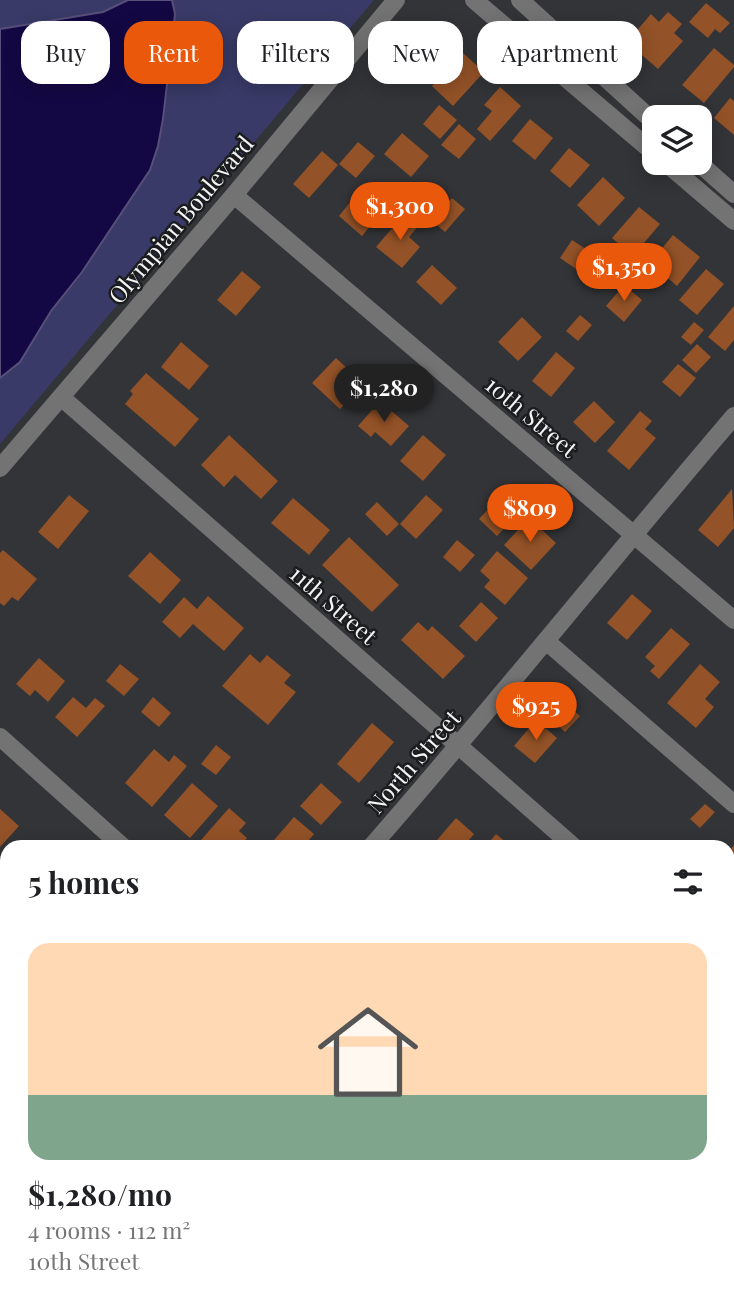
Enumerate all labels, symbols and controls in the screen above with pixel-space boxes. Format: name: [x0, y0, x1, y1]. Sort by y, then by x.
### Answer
chip: Buy: [21, 21, 110, 84]
chip: Rent: [124, 21, 223, 84]
chip: Filters: [237, 21, 354, 84]
chip: New: [368, 21, 463, 84]
chip: Apartment: [477, 21, 642, 84]
map controls: [642, 105, 712, 175]
button: layers: [642, 105, 712, 175]
street label: Olympian Boulevard: [101, 128, 259, 310]
pin: $1,300: [343, 182, 457, 242]
text: $1,300: [366, 189, 434, 220]
pin: $1,350: [567, 244, 681, 303]
text: $1,350: [592, 250, 656, 281]
pin: $1,280: [327, 364, 441, 424]
street label: 10th Street: [479, 368, 585, 464]
text: $1,280: [350, 371, 418, 402]
pin: $809: [489, 484, 571, 544]
text: $809: [503, 491, 557, 522]
street label: 11th Street: [284, 557, 385, 651]
pin: $925: [495, 682, 577, 742]
text: $925: [512, 689, 560, 720]
street label: North Street: [359, 702, 467, 819]
text: 5 homes: [28, 862, 139, 902]
icon: filters: [669, 863, 707, 901]
icon: home: [305, 989, 431, 1115]
text: $1,280/mo: [28, 1174, 172, 1214]
text: 4 rooms · 112 m²: [28, 1214, 190, 1245]
text: 10th Street: [28, 1245, 139, 1276]

